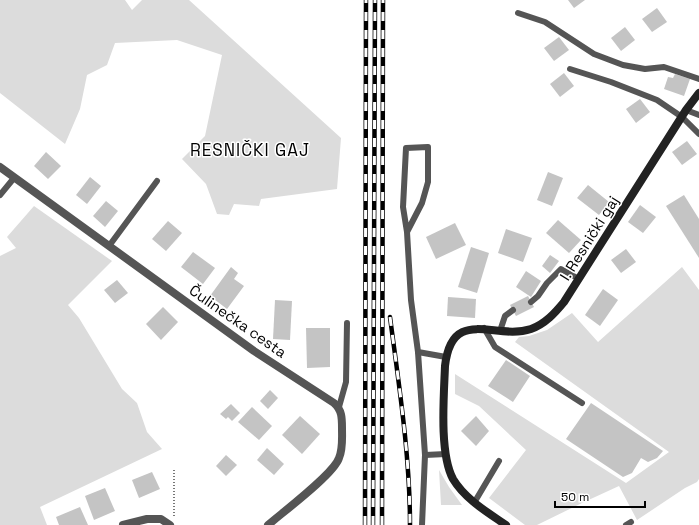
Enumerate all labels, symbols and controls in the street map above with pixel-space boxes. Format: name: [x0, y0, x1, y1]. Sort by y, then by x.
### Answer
district label: RESNIČKI GAJ: [190, 139, 310, 161]
street label: I. Resnički gaj: [555, 192, 623, 284]
street label: Čulinečka cesta: [186, 280, 291, 362]
scale bar: [555, 483, 645, 509]
text: 50 m: [561, 489, 589, 505]

